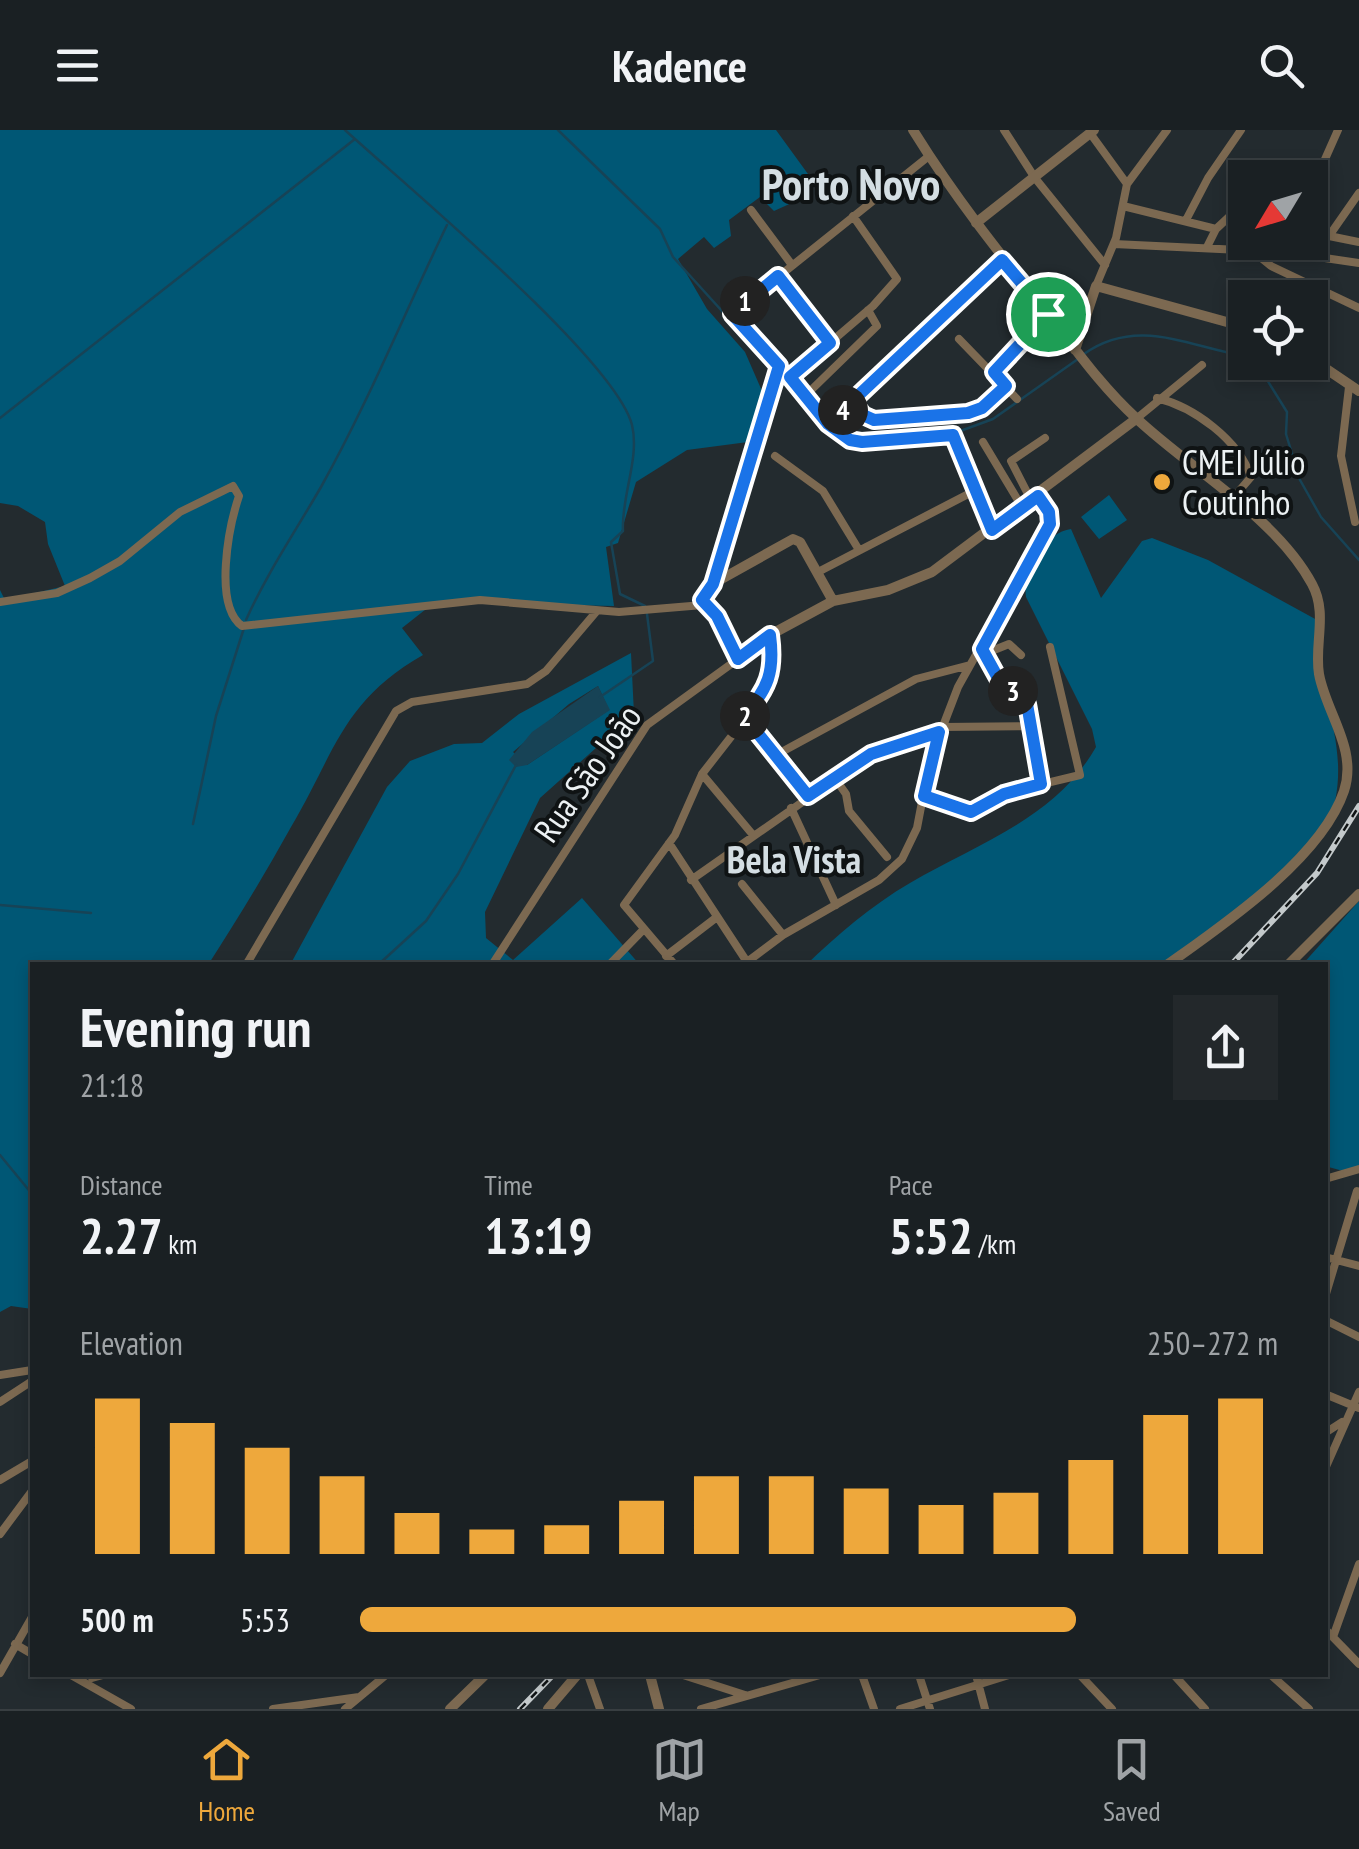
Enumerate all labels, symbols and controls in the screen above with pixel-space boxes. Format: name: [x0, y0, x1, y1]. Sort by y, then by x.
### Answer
text: Kadence: [612, 36, 747, 94]
icon: menu: [50, 38, 105, 93]
icon: search: [1254, 38, 1309, 93]
district label: Porto Novo: [762, 154, 940, 212]
north arrow: [1228, 160, 1328, 260]
map controls: [1228, 160, 1328, 380]
pin: [1006, 272, 1091, 357]
pin: 1: [720, 276, 770, 326]
button: locate: [1228, 280, 1328, 380]
text: 1: [738, 282, 752, 319]
icon: arrive: [1021, 287, 1076, 342]
pin: 4: [818, 385, 868, 435]
text: 4: [836, 391, 850, 428]
place label: CMEI Júlio Coutinho: [1182, 439, 1305, 525]
marker: CMEI Júlio Coutinho: [1151, 471, 1173, 493]
pin: 3: [988, 666, 1038, 716]
text: 3: [1006, 672, 1020, 709]
pin: 2: [720, 691, 770, 741]
street label: Rua São João: [523, 695, 651, 851]
text: 2: [738, 697, 752, 734]
district label: Bela Vista: [727, 834, 861, 883]
text: Evening run: [80, 991, 312, 1062]
button: share: [1173, 995, 1278, 1100]
text: 21:18: [80, 1064, 144, 1106]
text: Distance: [80, 1166, 163, 1203]
text: Time: [484, 1166, 533, 1203]
text: Pace: [889, 1166, 933, 1203]
text: 2.27: [80, 1203, 162, 1268]
text: 13:19: [484, 1203, 592, 1268]
text: 5:52: [889, 1203, 973, 1268]
text: km: [162, 1225, 197, 1262]
text: /km: [973, 1225, 1016, 1262]
text: Elevation: [80, 1322, 183, 1364]
text: 250–272 m: [1147, 1322, 1278, 1364]
text: 500 m: [80, 1599, 154, 1641]
text: 5:53: [240, 1599, 290, 1641]
tab: Home: [198, 1732, 255, 1829]
tab: Map: [652, 1732, 707, 1829]
tab: Saved: [1103, 1732, 1161, 1829]

